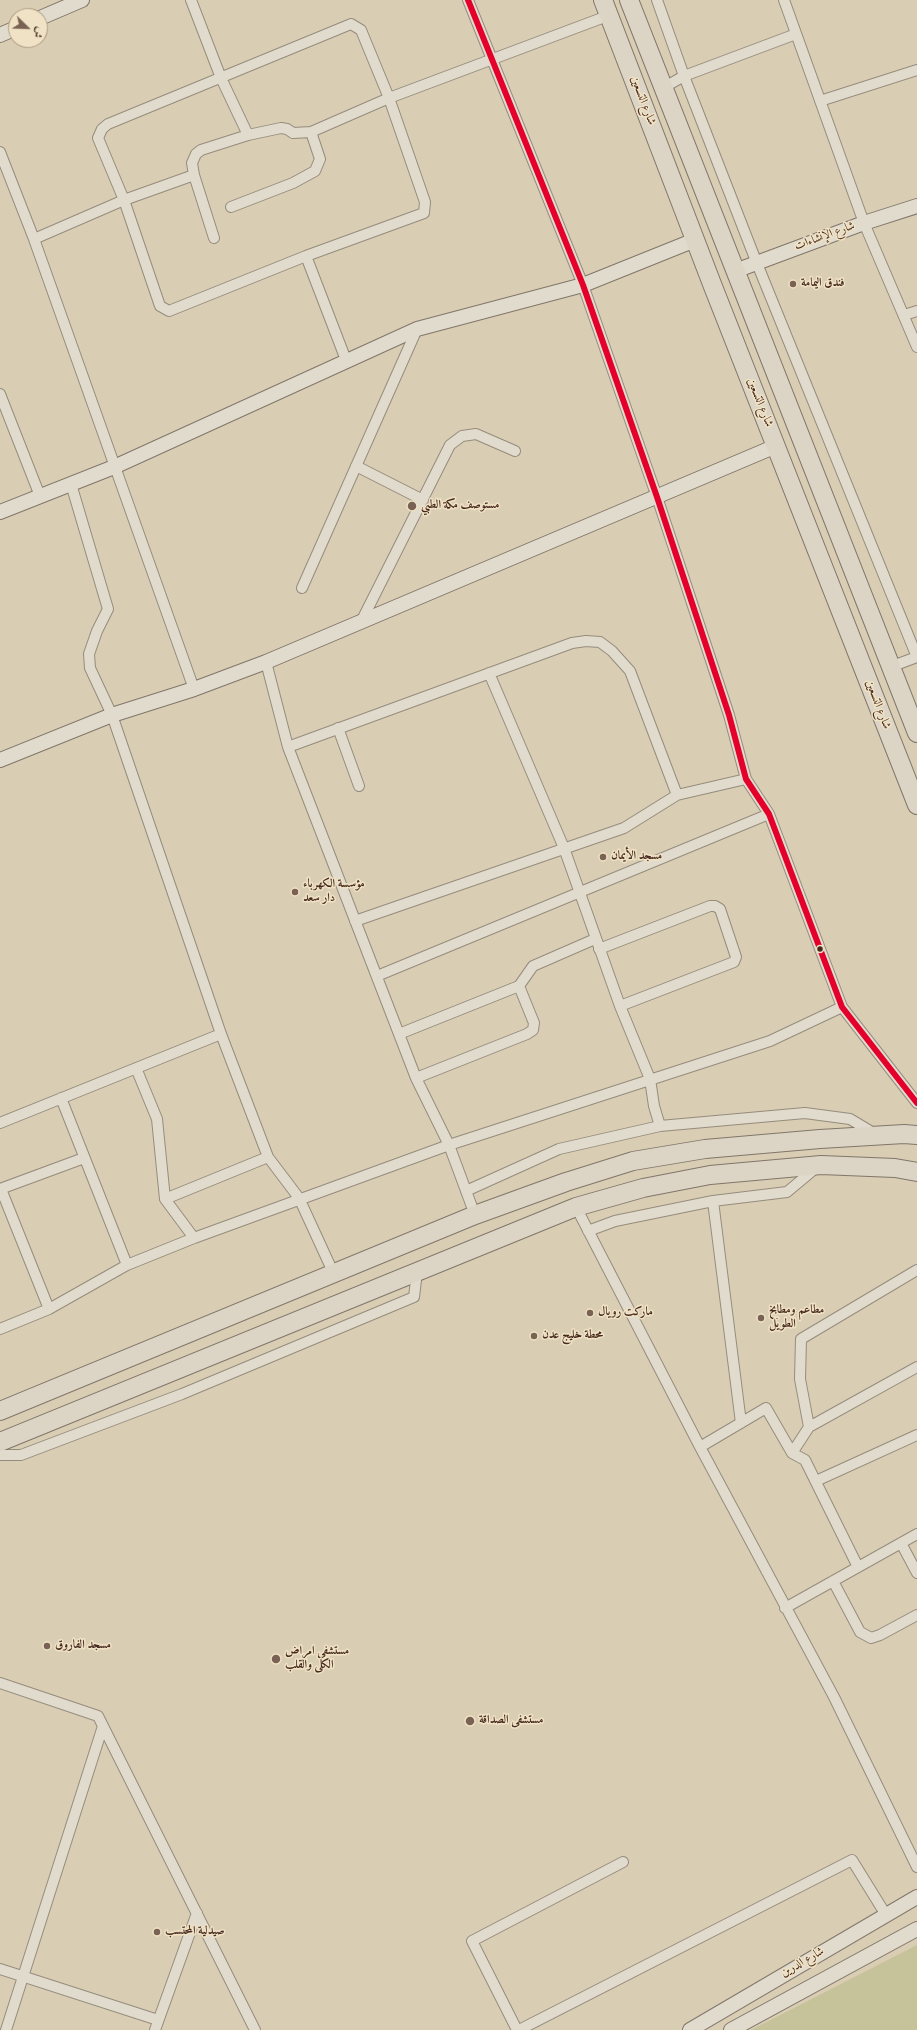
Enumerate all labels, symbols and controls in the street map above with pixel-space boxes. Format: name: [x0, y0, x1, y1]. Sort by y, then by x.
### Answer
north arrow: [8, 8, 48, 48]
text: ش: [29, 24, 48, 40]
street label: شارع التسعين: [626, 74, 658, 128]
street label: شارع الإنشاءات: [793, 219, 857, 255]
place label: فندق اليمامة: [801, 277, 845, 291]
marker: فندق اليمامة: [788, 279, 798, 289]
street label: شارع التسعين: [743, 376, 775, 430]
place label: مستوصف مكة الطبي: [421, 499, 499, 513]
marker: مستوصف مكة الطبي: [406, 500, 418, 512]
street label: شارع التسعين: [861, 678, 893, 732]
place label: مسجد الأيمان: [611, 850, 662, 864]
marker: مسجد الأيمان: [598, 852, 608, 862]
place label: مؤسسة الكهرباء دار سعد: [303, 878, 365, 906]
marker: مؤسسة الكهرباء دار سعد: [290, 887, 300, 897]
unlabelled marker: [815, 944, 825, 954]
place label: مطاعم ومطابخ الطويل: [769, 1304, 824, 1332]
place label: ماركت رويال: [598, 1306, 653, 1320]
marker: ماركت رويال: [585, 1308, 595, 1318]
marker: مطاعم ومطابخ الطويل: [756, 1313, 766, 1323]
place label: محطة خليج عدن: [542, 1329, 603, 1343]
marker: محطة خليج عدن: [529, 1331, 539, 1341]
place label: مسجد الفاروق: [55, 1639, 111, 1653]
marker: مسجد الفاروق: [42, 1641, 52, 1651]
place label: مستشفى امراض الكلى والقلب: [285, 1645, 349, 1673]
marker: مستشفى امراض الكلى والقلب: [270, 1653, 282, 1665]
place label: مستشفى الصداقة: [479, 1714, 543, 1728]
marker: مستشفى الصداقة: [464, 1715, 476, 1727]
place label: صيدلية المحتسب: [165, 1925, 225, 1939]
marker: صيدلية المحتسب: [152, 1927, 162, 1937]
street label: شارع الدرين: [779, 1945, 827, 1981]

